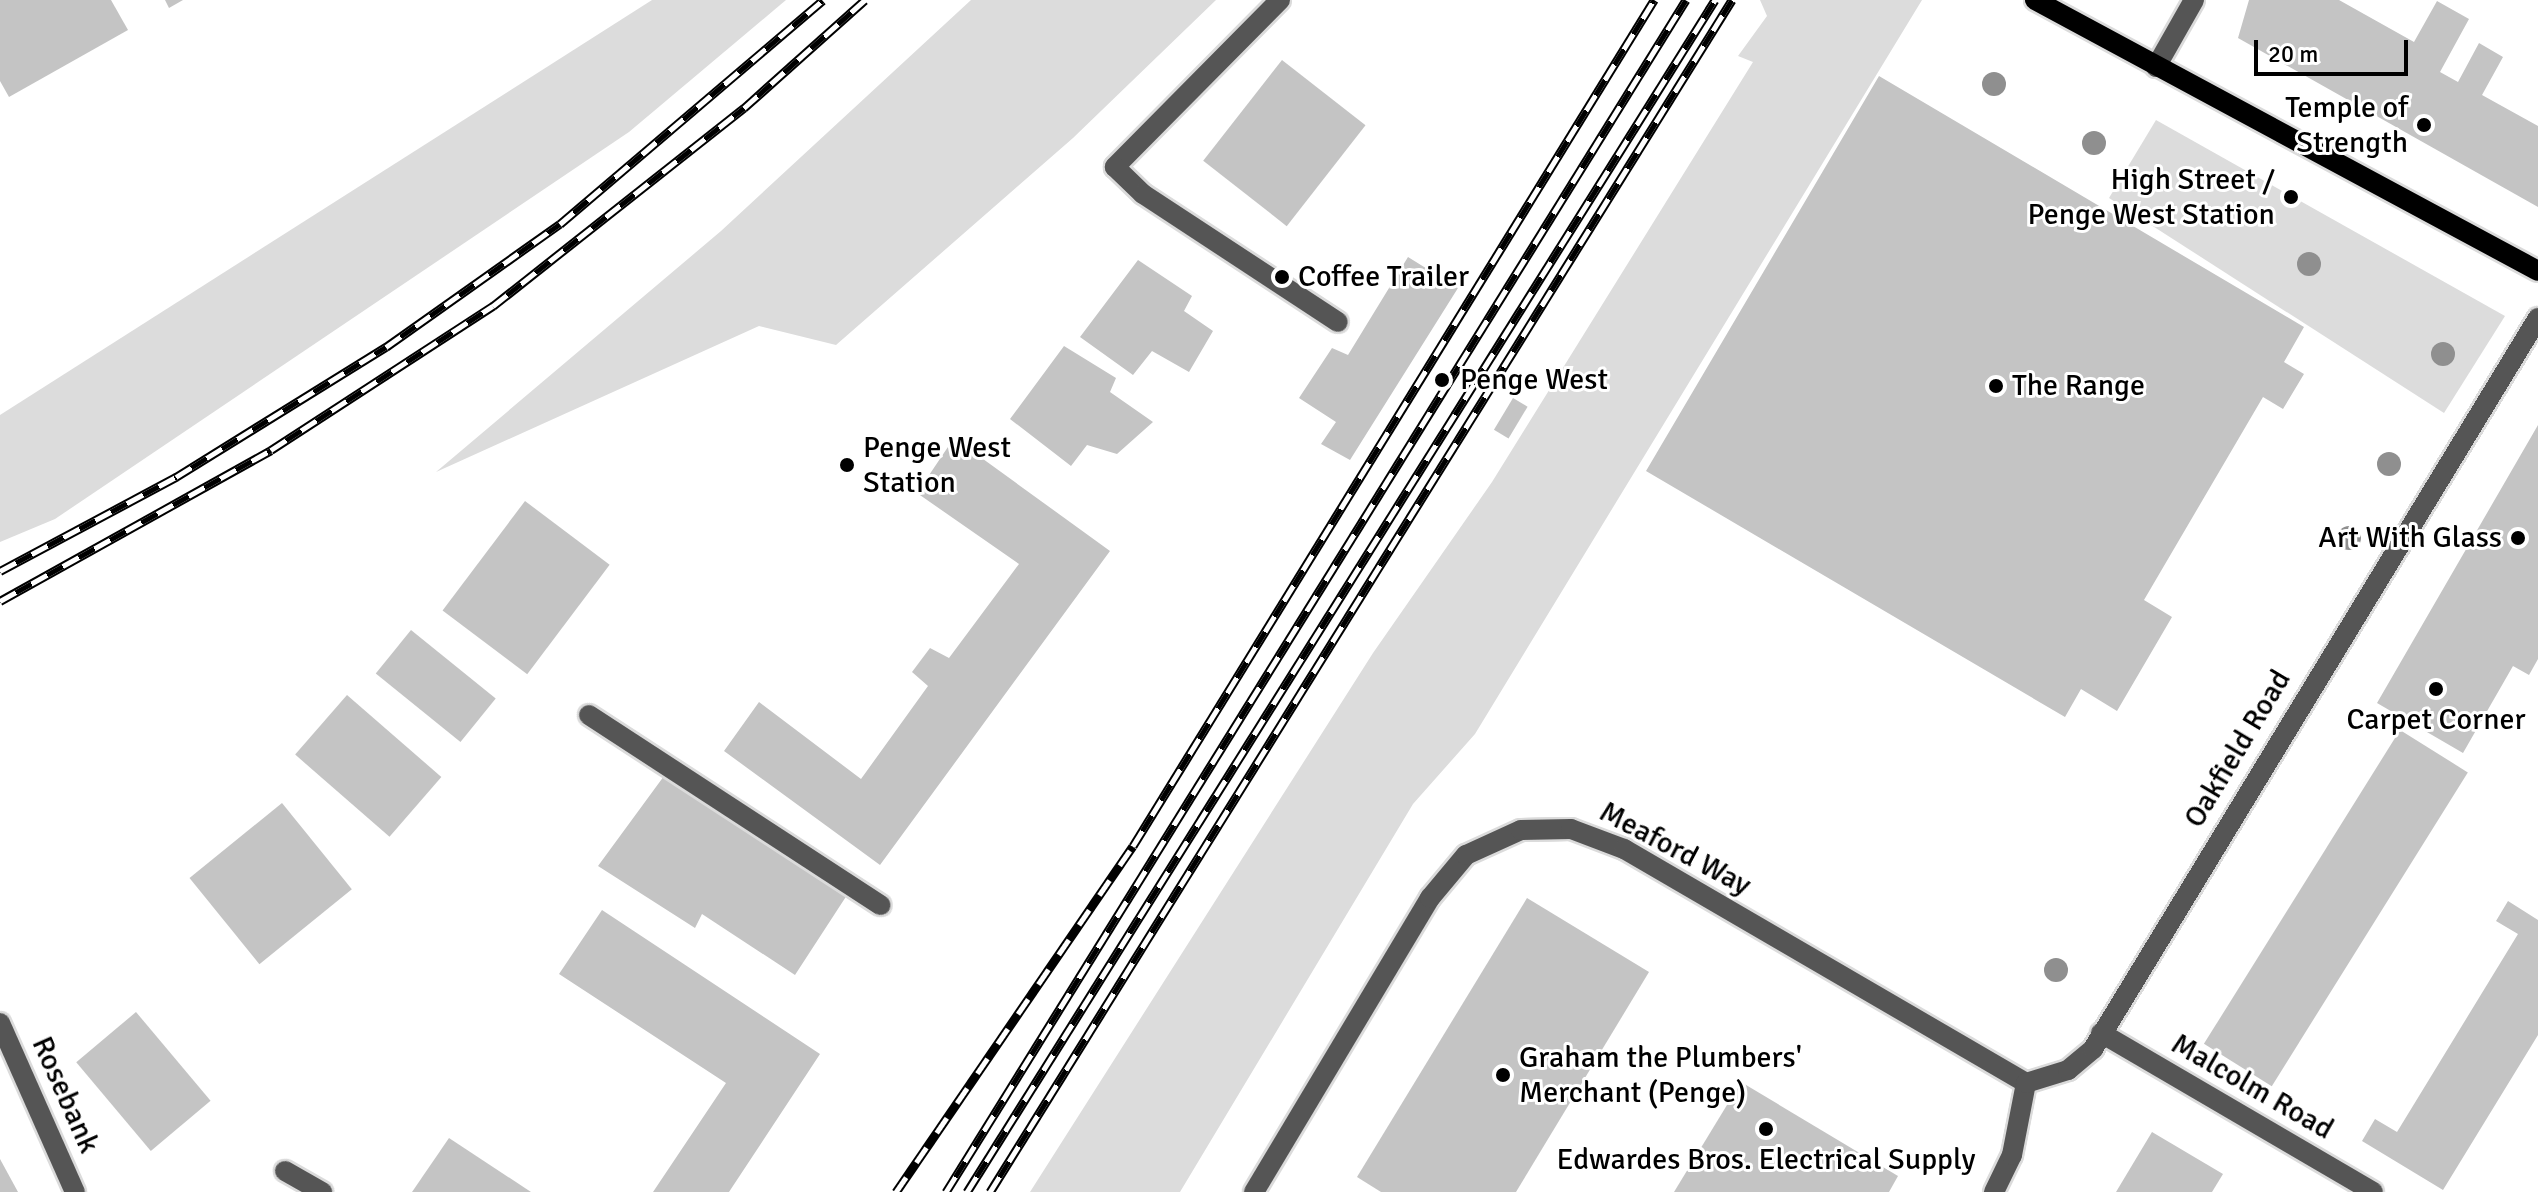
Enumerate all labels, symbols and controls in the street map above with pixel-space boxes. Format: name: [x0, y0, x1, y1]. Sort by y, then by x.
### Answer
scale bar: [2258, 24, 2412, 74]
text: 20 m: [2268, 39, 2318, 69]
place label: Temple of Strength: [2285, 90, 2408, 160]
marker: Temple of Strength: [2415, 116, 2433, 134]
place label: High Street / Penge West Station: [2028, 162, 2275, 232]
marker: High Street / Penge West Station: [2282, 188, 2300, 206]
place label: Coffee Trailer: [1298, 259, 1469, 295]
marker: Coffee Trailer: [1273, 268, 1291, 286]
place label: Penge West: [1460, 362, 1608, 398]
place label: The Range: [2012, 368, 2145, 404]
marker: Penge West: [1431, 369, 1453, 391]
marker: The Range: [1987, 377, 2005, 395]
place label: Penge West Station: [863, 430, 1011, 500]
marker: Penge West Station: [838, 456, 856, 474]
place label: Art With Glass: [2318, 520, 2502, 556]
marker: Art With Glass: [2509, 529, 2527, 547]
street label: Oakfield Road: [2177, 664, 2299, 834]
marker: Carpet Corner: [2427, 680, 2445, 698]
place label: Carpet Corner: [2346, 702, 2526, 738]
street label: Meaford Way: [1593, 794, 1757, 904]
street label: Malcolm Road: [2165, 1026, 2339, 1148]
street label: Rosebank: [23, 1031, 107, 1159]
place label: Graham the Plumbers' Merchant (Penge): [1519, 1040, 1802, 1110]
marker: Graham the Plumbers' Merchant (Penge): [1494, 1066, 1512, 1084]
marker: Edwardes Bros. Electrical Supply: [1757, 1120, 1775, 1138]
place label: Edwardes Bros. Electrical Supply: [1557, 1142, 1975, 1178]

